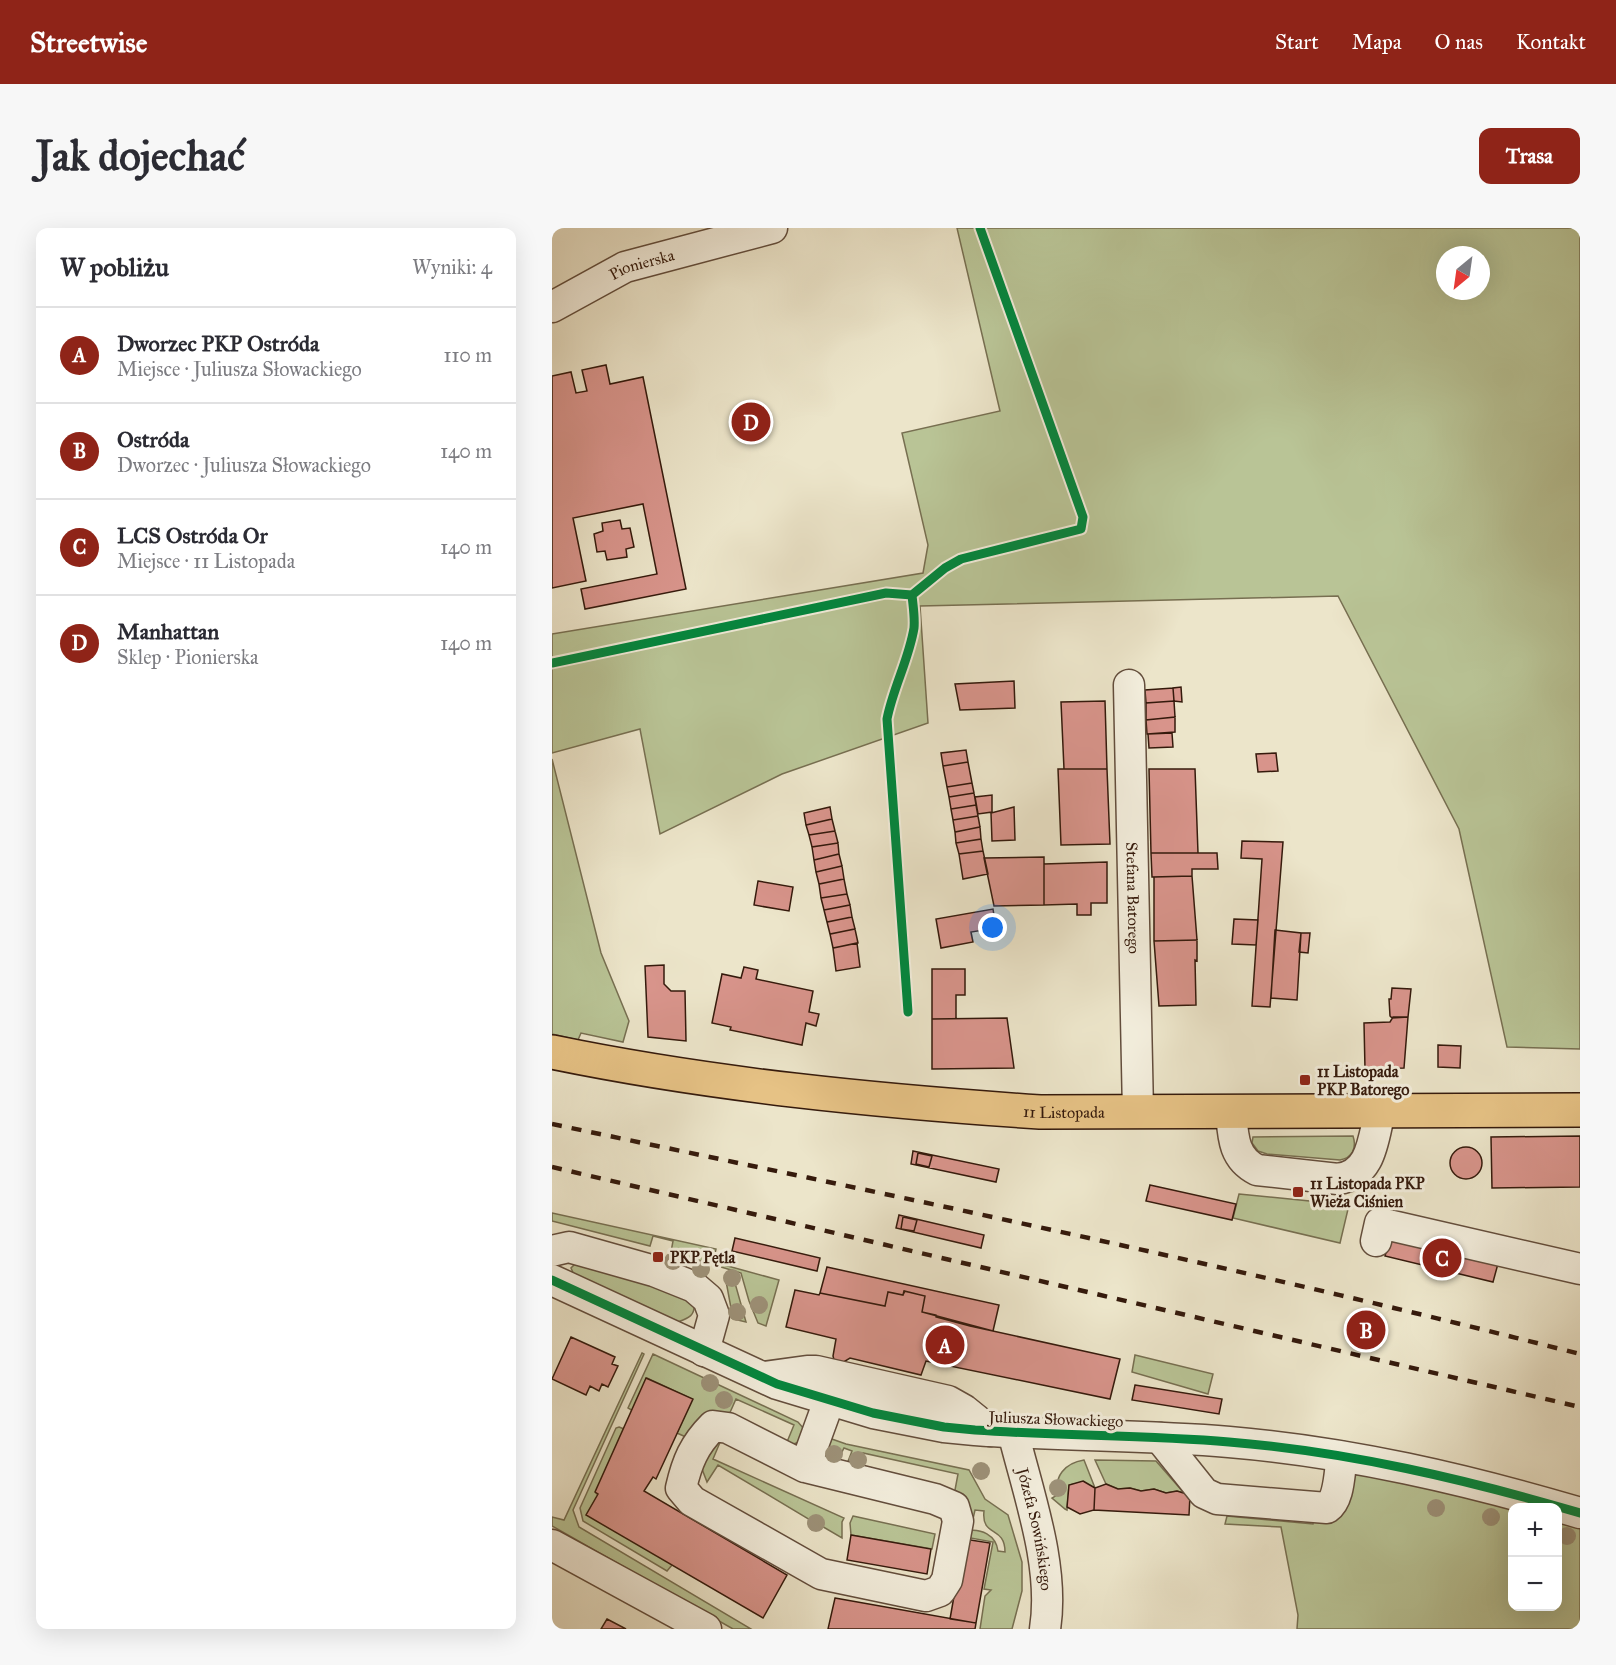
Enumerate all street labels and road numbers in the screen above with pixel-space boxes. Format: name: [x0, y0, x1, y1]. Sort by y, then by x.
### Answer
street label: Pionierska: [606, 245, 676, 283]
street label: Stefana Batorego: [1123, 842, 1144, 954]
street label: 11 Listopada: [1023, 1101, 1105, 1122]
street label: Juliusza Słowackiego: [986, 1407, 1124, 1432]
street label: Józefa Sowińskiego: [1012, 1464, 1056, 1591]

